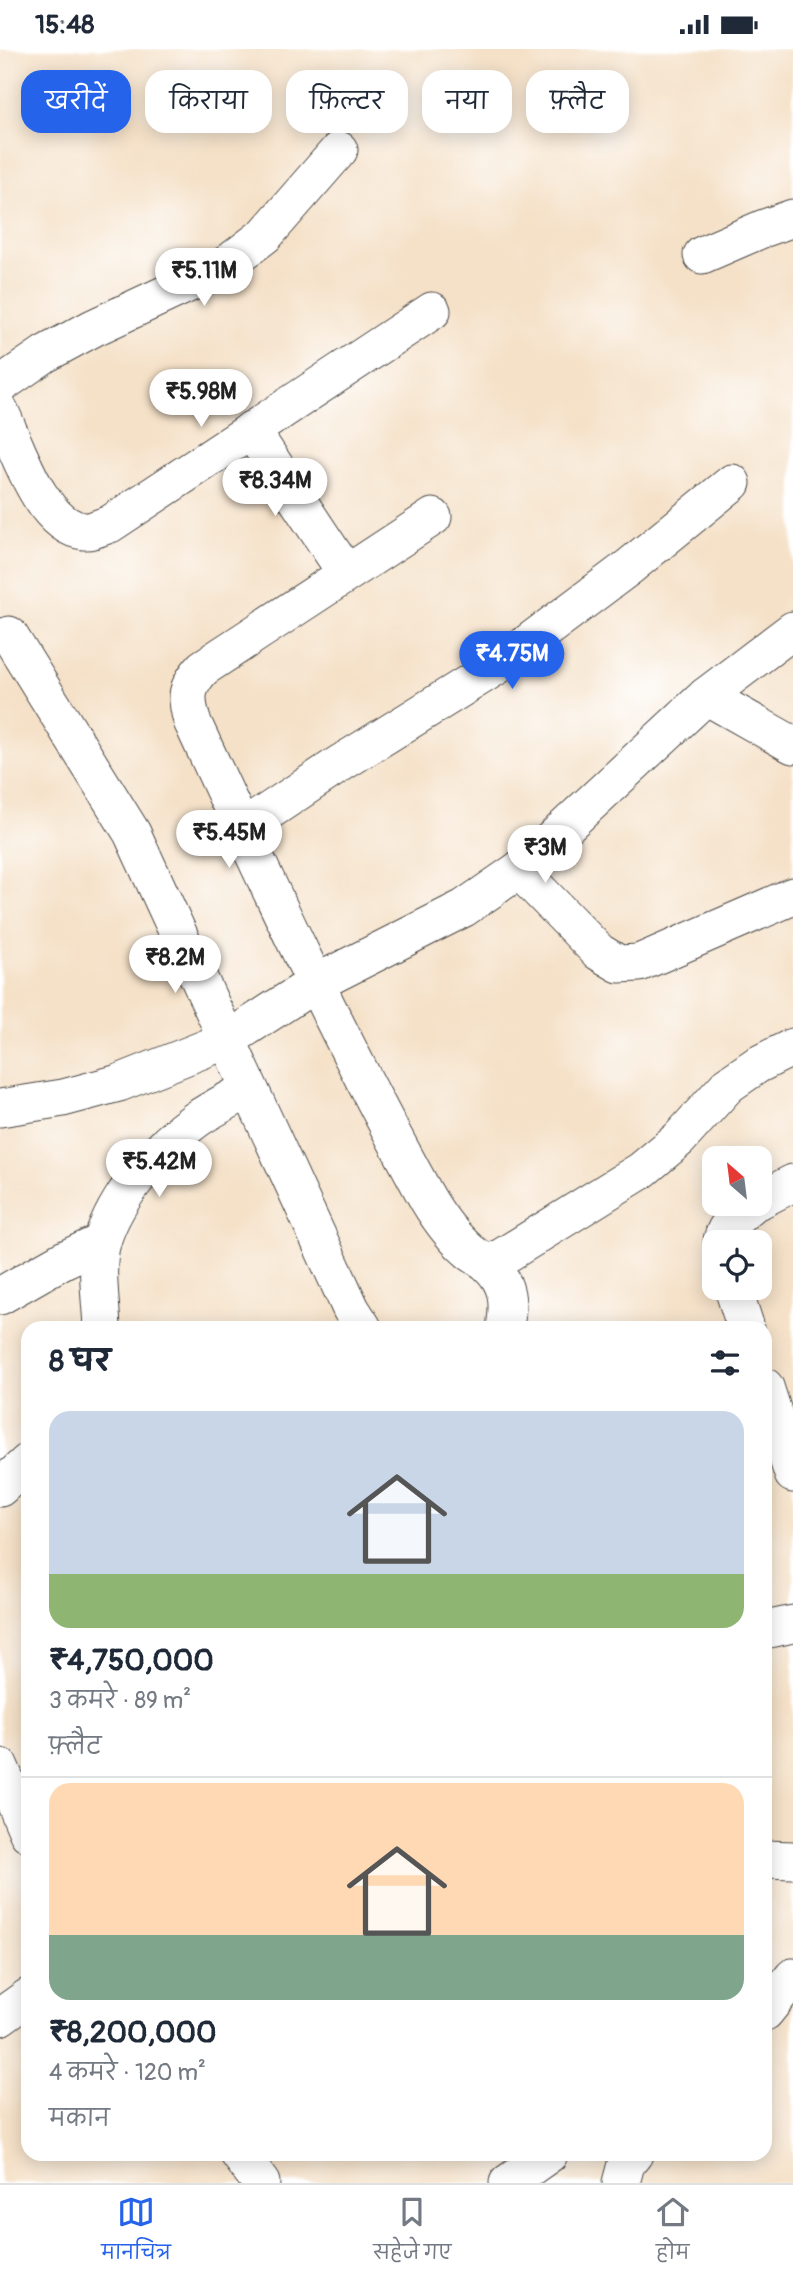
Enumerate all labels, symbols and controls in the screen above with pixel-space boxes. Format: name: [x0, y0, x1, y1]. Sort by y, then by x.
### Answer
text: 15:48: [35, 9, 94, 41]
chip: खरीदें: [21, 70, 131, 133]
chip: किराया: [145, 70, 272, 133]
chip: फ़िल्टर: [286, 70, 408, 133]
chip: नया: [422, 70, 512, 133]
chip: फ़्लैट: [526, 70, 629, 133]
pin: ₹5.11M: [147, 249, 261, 308]
text: ₹5.11M: [171, 256, 237, 285]
pin: ₹5.98M: [144, 369, 258, 429]
text: ₹5.98M: [165, 377, 237, 406]
pin: ₹8.34M: [218, 459, 332, 518]
text: ₹8.34M: [238, 466, 312, 495]
pin: ₹4.75M: [455, 631, 569, 691]
text: ₹4.75M: [475, 639, 549, 668]
pin: ₹5.45M: [172, 811, 286, 870]
text: ₹5.45M: [192, 818, 266, 847]
pin: ₹3M: [511, 825, 579, 885]
text: ₹3M: [523, 833, 567, 862]
pin: ₹8.2M: [126, 935, 224, 995]
text: ₹8.2M: [145, 943, 205, 972]
pin: ₹5.42M: [102, 1139, 216, 1199]
north arrow: [702, 1146, 772, 1216]
map controls: [702, 1146, 772, 1300]
text: ₹5.42M: [122, 1147, 196, 1176]
button: locate: [702, 1230, 772, 1300]
text: 8 घर: [49, 1343, 111, 1380]
icon: filters: [706, 1344, 744, 1382]
icon: home: [334, 1456, 460, 1582]
text: ₹4,750,000: [49, 1642, 214, 1679]
text: 3 कमरे · 89 m²: [49, 1686, 191, 1715]
text: फ़्लैट: [49, 1732, 101, 1761]
icon: home: [334, 1828, 460, 1954]
text: ₹8,200,000: [49, 2014, 217, 2051]
text: 4 कमरे · 120 m²: [49, 2058, 206, 2087]
text: मकान: [49, 2104, 110, 2133]
tab: मानचित्र: [101, 2193, 171, 2273]
tab: सहेजे गए: [373, 2193, 451, 2273]
tab: होम: [654, 2193, 692, 2273]

